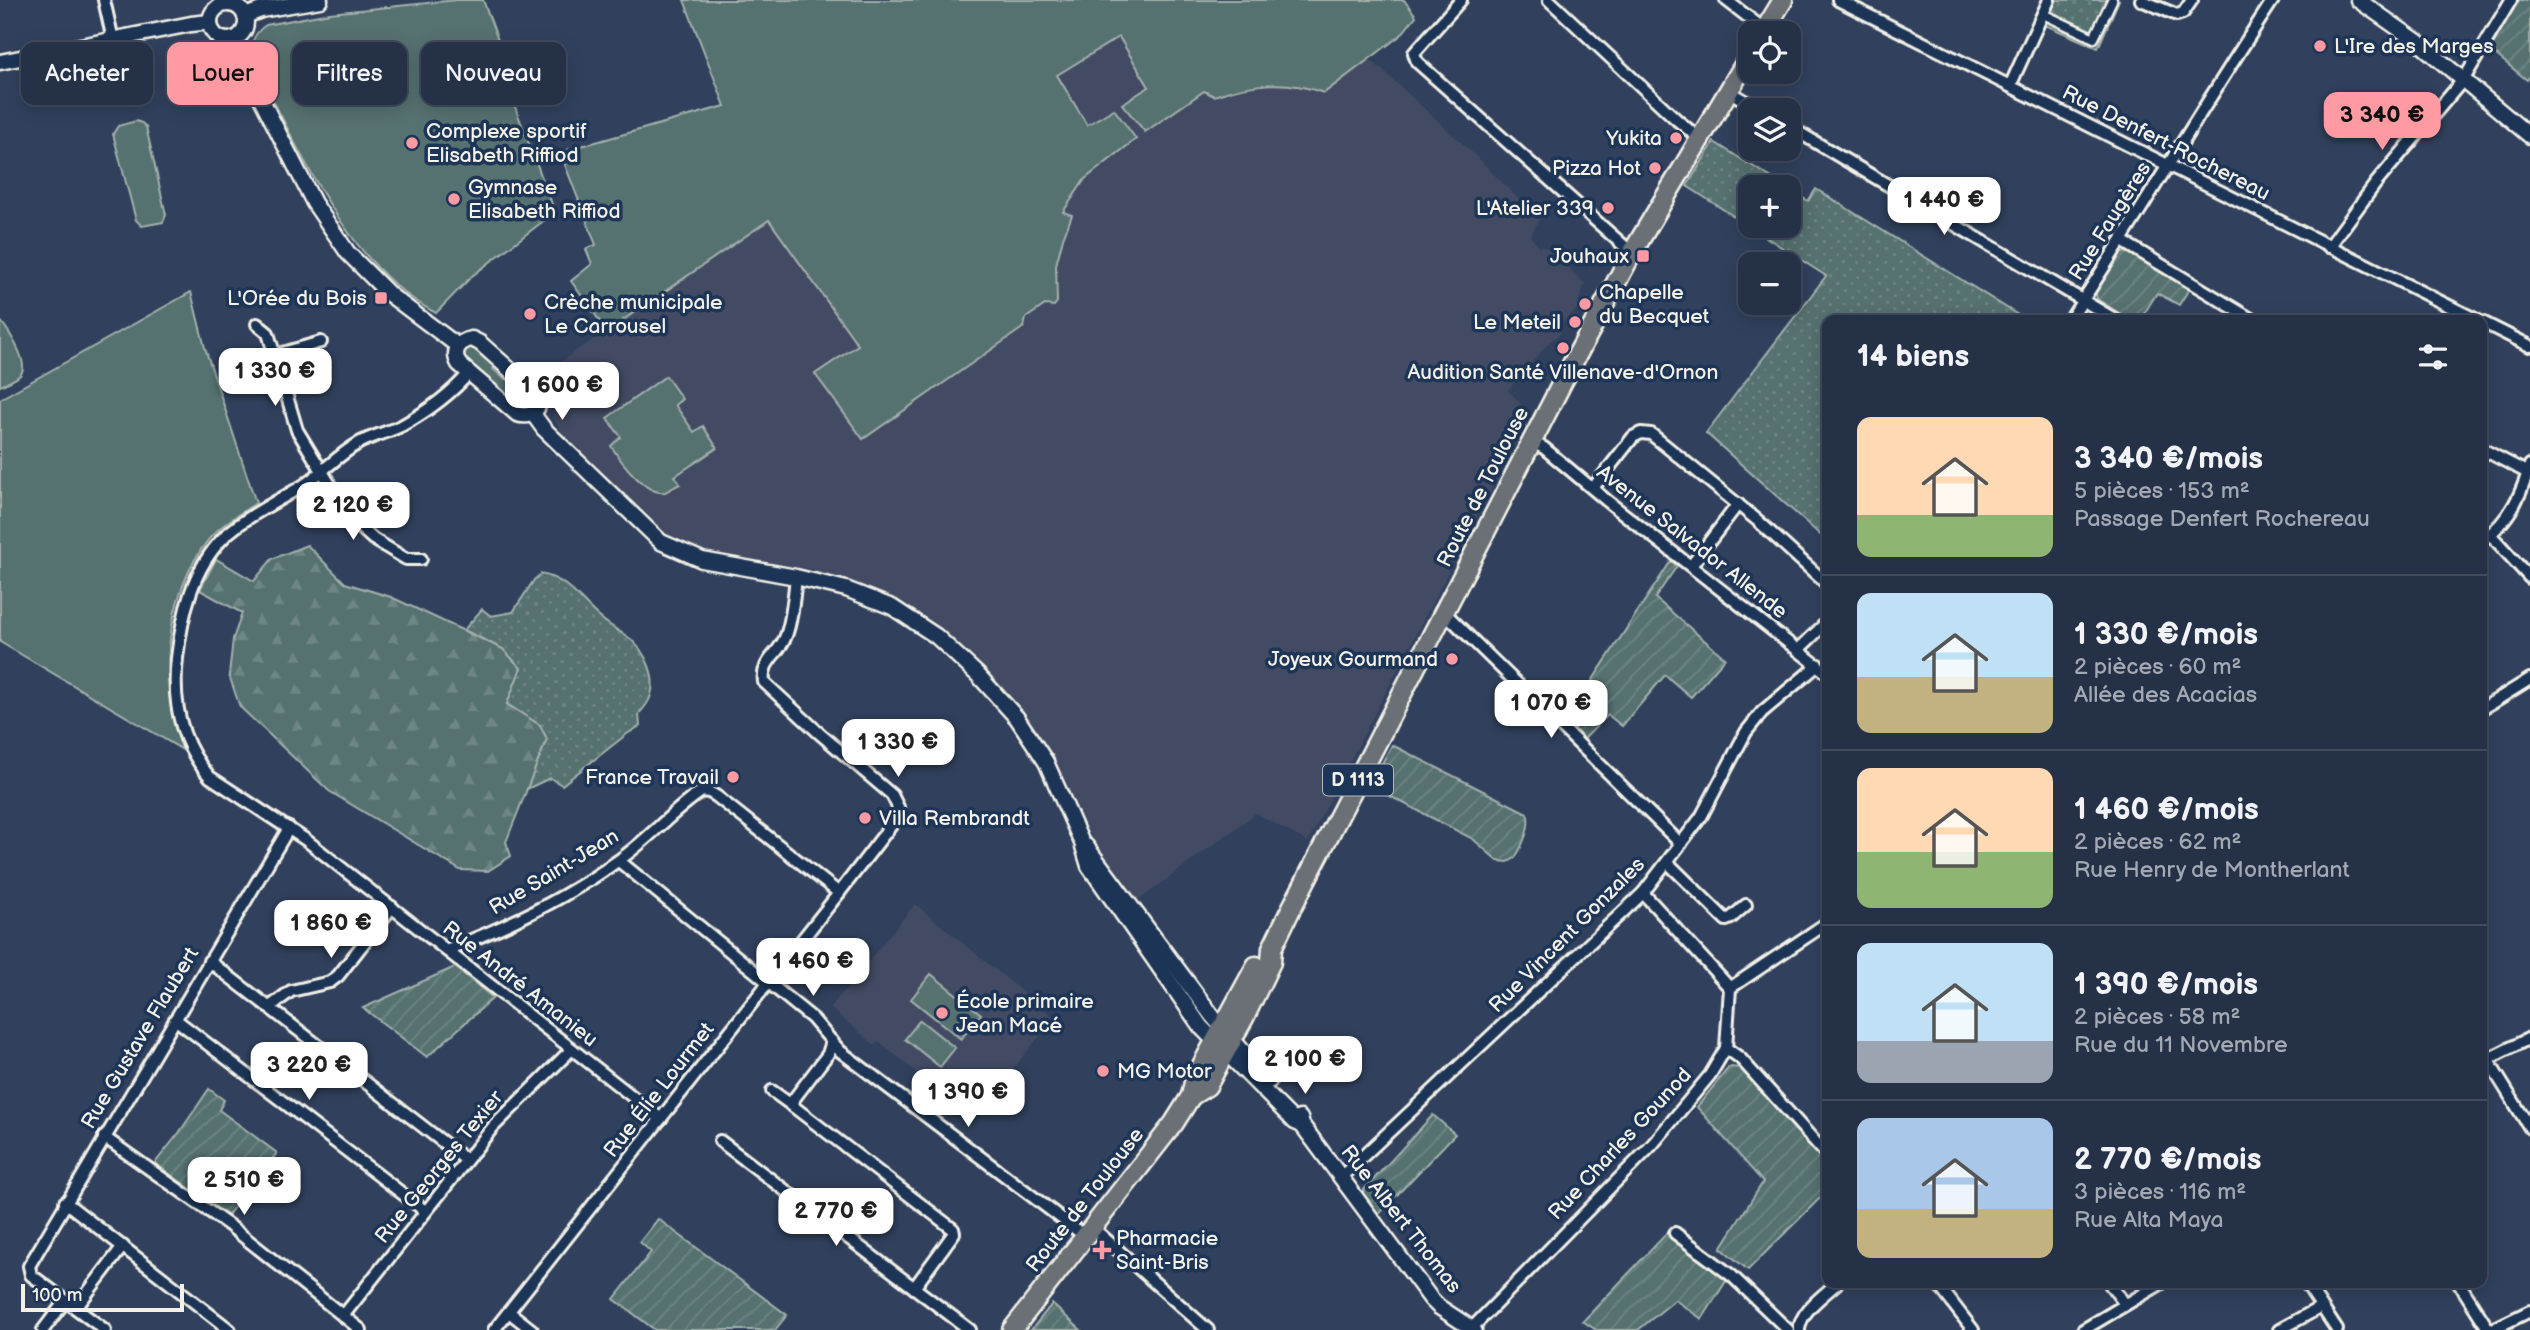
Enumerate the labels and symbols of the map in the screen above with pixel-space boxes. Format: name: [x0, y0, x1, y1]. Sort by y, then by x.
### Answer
place label: L'Ire des Marges: [2334, 34, 2494, 59]
marker: L'Ire des Marges: [2312, 38, 2328, 54]
street label: Rue Denfert-Rochereau: [2058, 80, 2274, 206]
pin: 3 340 €: [2317, 92, 2447, 152]
place label: Complexe sportif Elisabeth Riffiod: [426, 119, 587, 168]
place label: Yukita: [1605, 126, 1662, 151]
marker: Yukita: [1668, 130, 1684, 146]
marker: Complexe sportif Elisabeth Riffiod: [404, 135, 420, 151]
place label: Pizza Hot: [1552, 156, 1642, 181]
street label: Rue Faugères: [2064, 157, 2156, 285]
marker: Pizza Hot: [1647, 160, 1663, 176]
place label: Gymnase Elisabeth Riffiod: [468, 175, 620, 224]
pin: 1 440 €: [1879, 177, 2009, 237]
marker: Gymnase Elisabeth Riffiod: [446, 191, 462, 207]
place label: L'Atelier 339: [1476, 196, 1594, 221]
marker: L'Atelier 339: [1600, 200, 1616, 216]
place label: Jouhaux: [1550, 244, 1629, 269]
marker: Jouhaux: [1635, 248, 1651, 264]
place label: Chapelle du Becquet: [1599, 280, 1710, 329]
place label: L'Orée du Bois: [227, 286, 367, 311]
marker: L'Orée du Bois: [373, 290, 389, 306]
place label: Crèche municipale Le Carrousel: [544, 290, 723, 339]
marker: Chapelle du Becquet: [1577, 296, 1593, 312]
marker: Crèche municipale Le Carrousel: [522, 306, 538, 322]
place label: Le Meteil: [1473, 310, 1561, 335]
marker: Le Meteil: [1567, 314, 1583, 330]
marker: Audition Santé Villenave-d'Ornon: [1555, 340, 1571, 356]
pin: 1 330 €: [210, 348, 340, 408]
place label: Audition Santé Villenave-d'Ornon: [1408, 360, 1718, 385]
pin: 1 600 €: [497, 362, 627, 422]
street label: Route de Toulouse: [1432, 403, 1534, 571]
street label: Avenue Salvador Allende: [1592, 460, 1792, 624]
pin: 2 120 €: [288, 482, 418, 542]
place label: Joyeux Gourmand: [1268, 647, 1438, 672]
marker: Joyeux Gourmand: [1444, 651, 1460, 667]
pin: 1 070 €: [1486, 680, 1616, 740]
pin: 1 330 €: [833, 720, 963, 779]
road number: D 1113: [1323, 764, 1393, 796]
place label: France Travail: [585, 765, 719, 790]
marker: France Travail: [725, 769, 741, 785]
place label: Villa Rembrandt: [879, 806, 1030, 831]
marker: Villa Rembrandt: [857, 810, 873, 826]
street label: Rue Saint-Jean: [485, 824, 623, 920]
street label: Rue Vincent Gonzales: [1484, 852, 1650, 1018]
pin: 1 860 €: [266, 900, 396, 960]
street label: Rue André Amanieu: [437, 916, 603, 1052]
pin: 1 460 €: [748, 939, 878, 998]
street label: Rue Gustave Flaubert: [76, 942, 204, 1133]
place label: École primaire Jean Macé: [956, 989, 1094, 1038]
marker: École primaire Jean Macé: [934, 1005, 950, 1021]
street label: Rue Élie Lourmet: [598, 1017, 720, 1163]
pin: 2 100 €: [1240, 1036, 1370, 1096]
pin: 3 220 €: [244, 1042, 374, 1102]
place label: MG Motor: [1117, 1059, 1212, 1084]
marker: MG Motor: [1095, 1063, 1111, 1079]
street label: Rue Charles Gounod: [1543, 1063, 1697, 1225]
pin: 1 390 €: [903, 1070, 1033, 1129]
street label: Rue Georges Texier: [370, 1085, 509, 1248]
street label: Route de Toulouse: [1021, 1123, 1149, 1277]
street label: Rue Albert Thomas: [1335, 1140, 1467, 1298]
pin: 2 510 €: [179, 1158, 309, 1217]
pin: 2 770 €: [771, 1188, 901, 1248]
place label: Pharmacie Saint-Bris: [1116, 1226, 1218, 1275]
marker: Pharmacie Saint-Bris: [1094, 1242, 1110, 1258]
scale bar: [21, 1281, 184, 1313]

